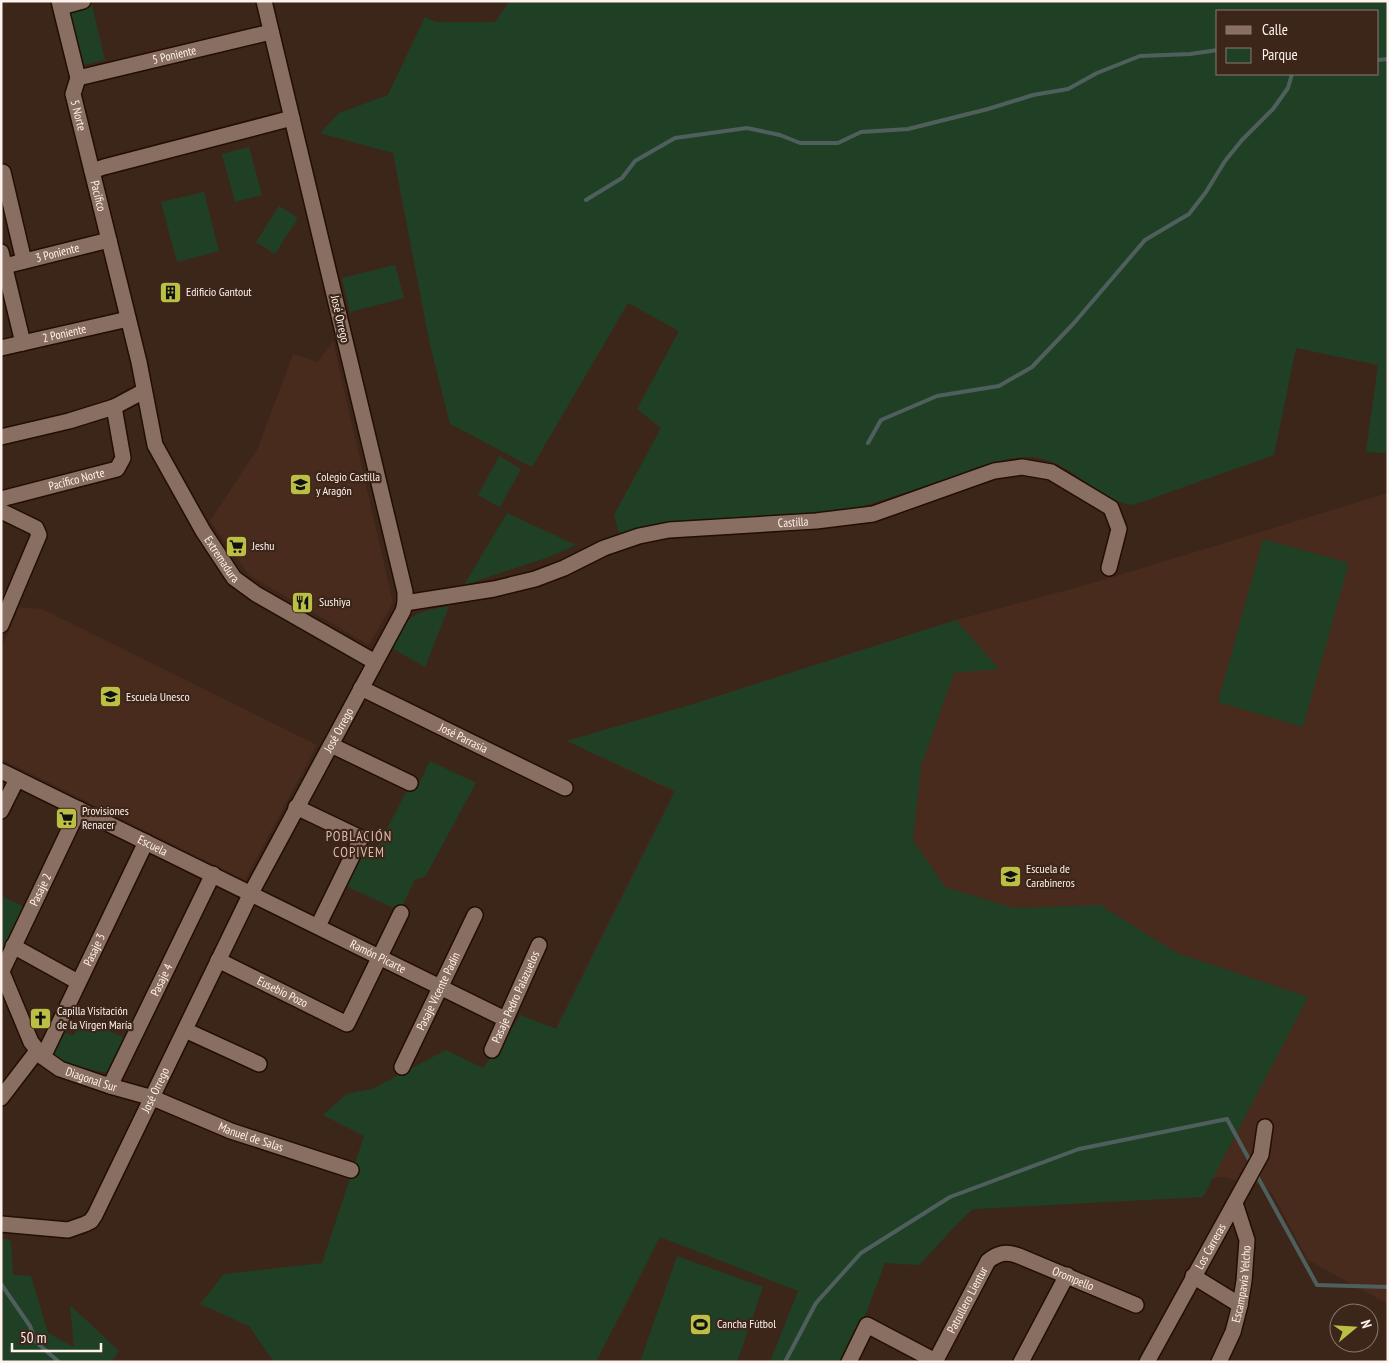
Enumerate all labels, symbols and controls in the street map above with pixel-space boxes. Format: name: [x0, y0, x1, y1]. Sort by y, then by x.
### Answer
legend: [1216, 10, 1379, 75]
text: Calle: [1262, 20, 1288, 39]
street label: 5 Poniente: [151, 42, 198, 67]
text: Parque: [1262, 45, 1298, 64]
street label: 5 Norte: [68, 98, 90, 132]
street label: Pacífico: [88, 179, 110, 213]
street label: 3 Poniente: [34, 240, 81, 265]
building icon: Edificio Gantout: [158, 280, 182, 304]
place label: Edificio Gantout: [186, 284, 252, 299]
street label: José Orrego: [328, 293, 353, 344]
street label: 2 Poniente: [41, 321, 88, 345]
street label: Pacífico Norte: [47, 465, 106, 493]
place label: Colegio Castilla y Aragón: [316, 469, 380, 498]
school or university icon: Colegio Castilla y Aragón: [288, 472, 312, 496]
street label: Castilla: [777, 513, 809, 530]
street label: Extremadura: [201, 533, 242, 586]
supermarket icon: Jeshu: [224, 534, 248, 558]
place label: Jeshu: [251, 538, 274, 553]
restaurant icon: Sushiya: [291, 590, 315, 614]
place label: Sushiya: [319, 594, 351, 609]
school or university icon: Escuela Unesco: [98, 685, 122, 709]
place label: Escuela Unesco: [126, 689, 190, 704]
street label: José Orrego: [320, 705, 356, 756]
street label: José Parrasia: [436, 719, 491, 756]
place label: Provisiones Renacer: [82, 803, 129, 832]
supermarket icon: Provisiones Renacer: [54, 806, 78, 830]
district label: POBLACIÓN COPIVEM: [326, 827, 392, 861]
street label: Escuela: [136, 832, 170, 859]
place label: Escuela de Carabineros: [1026, 861, 1075, 890]
school or university icon: Escuela de Carabineros: [998, 864, 1022, 888]
street label: Pasaje 2: [26, 871, 54, 908]
street label: Pasaje 3: [80, 931, 108, 968]
street label: Ramón Picarte: [348, 936, 408, 976]
street label: Pasaje Pedro Palazuelos: [488, 948, 542, 1045]
street label: Pasaje Vicente Padín: [413, 950, 463, 1033]
street label: Pasaje 4: [147, 960, 176, 998]
street label: Eusebio Pozo: [255, 973, 310, 1010]
place label: Capilla Visitación de la Virgen María: [57, 1003, 132, 1032]
church icon: Capilla Visitación de la Virgen María: [29, 1006, 53, 1030]
street label: Diagonal Sur: [64, 1063, 119, 1095]
street label: José Orrego: [137, 1065, 172, 1116]
street label: Manuel de Salas: [216, 1119, 285, 1155]
street label: Los Carreras: [1192, 1221, 1229, 1272]
street label: Escampavía Yelcho: [1228, 1245, 1254, 1324]
street label: Patrullero Lientur: [943, 1263, 991, 1336]
street label: Orompello: [1050, 1263, 1096, 1294]
north arrow: [1329, 1303, 1379, 1353]
sports icon: Cancha Fútbol: [689, 1312, 713, 1336]
place label: Cancha Fútbol: [717, 1316, 776, 1331]
text: N: [1357, 1318, 1376, 1330]
scale bar: [12, 1320, 101, 1352]
text: 50 m: [20, 1328, 46, 1347]

